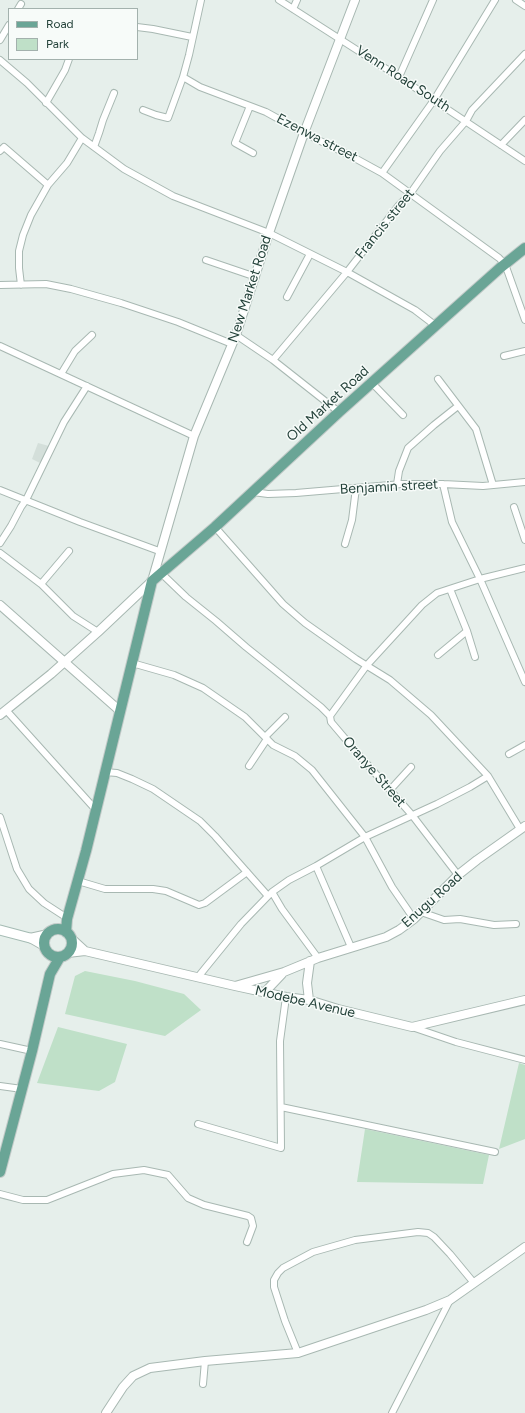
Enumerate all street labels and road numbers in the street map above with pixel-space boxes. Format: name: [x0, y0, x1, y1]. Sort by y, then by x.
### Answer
street label: Venn Road South: [353, 42, 453, 116]
street label: Ezenwa street: [274, 110, 360, 166]
street label: Francis street: [352, 186, 418, 262]
street label: New Market Road: [225, 233, 275, 345]
street label: Old Market Road: [284, 363, 372, 445]
street label: Benjamin street: [339, 476, 439, 498]
street label: Oranye Street: [339, 733, 409, 811]
street label: Enugu Road: [398, 868, 466, 932]
street label: Modebe Avenue: [253, 982, 357, 1022]

